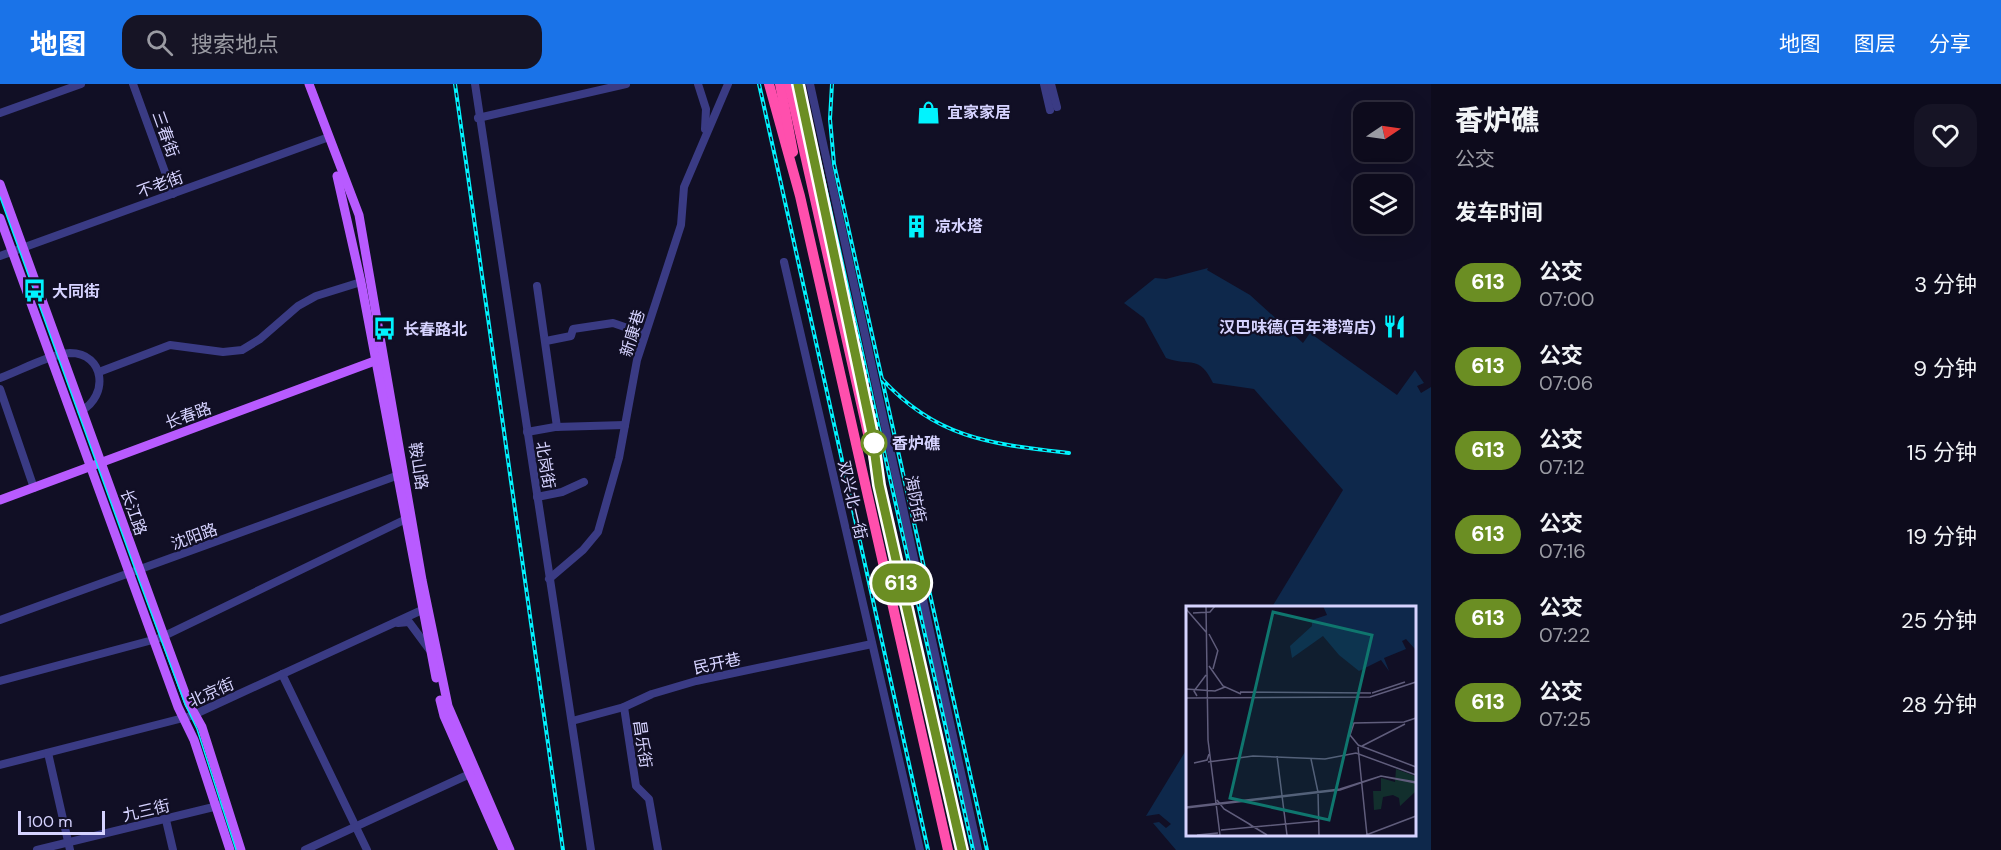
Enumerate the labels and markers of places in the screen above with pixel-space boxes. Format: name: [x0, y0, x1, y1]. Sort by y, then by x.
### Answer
shop icon: 宜家家居: [916, 99, 942, 125]
place label: 宜家家居: [947, 102, 1011, 123]
building icon: 凉水塔: [904, 213, 930, 239]
place label: 凉水塔: [935, 216, 983, 237]
bus stop icon: 大同街: [21, 278, 47, 304]
place label: 大同街: [52, 281, 100, 302]
restaurant icon: 汉巴味德(百年港湾店): [1381, 314, 1407, 340]
bus stop icon: 长春路北: [372, 316, 398, 342]
place label: 汉巴味德(百年港湾店): [1219, 317, 1376, 338]
place label: 长春路北: [403, 319, 467, 340]
marker: 香炉礁: [861, 430, 887, 456]
place label: 香炉礁: [892, 433, 940, 454]

